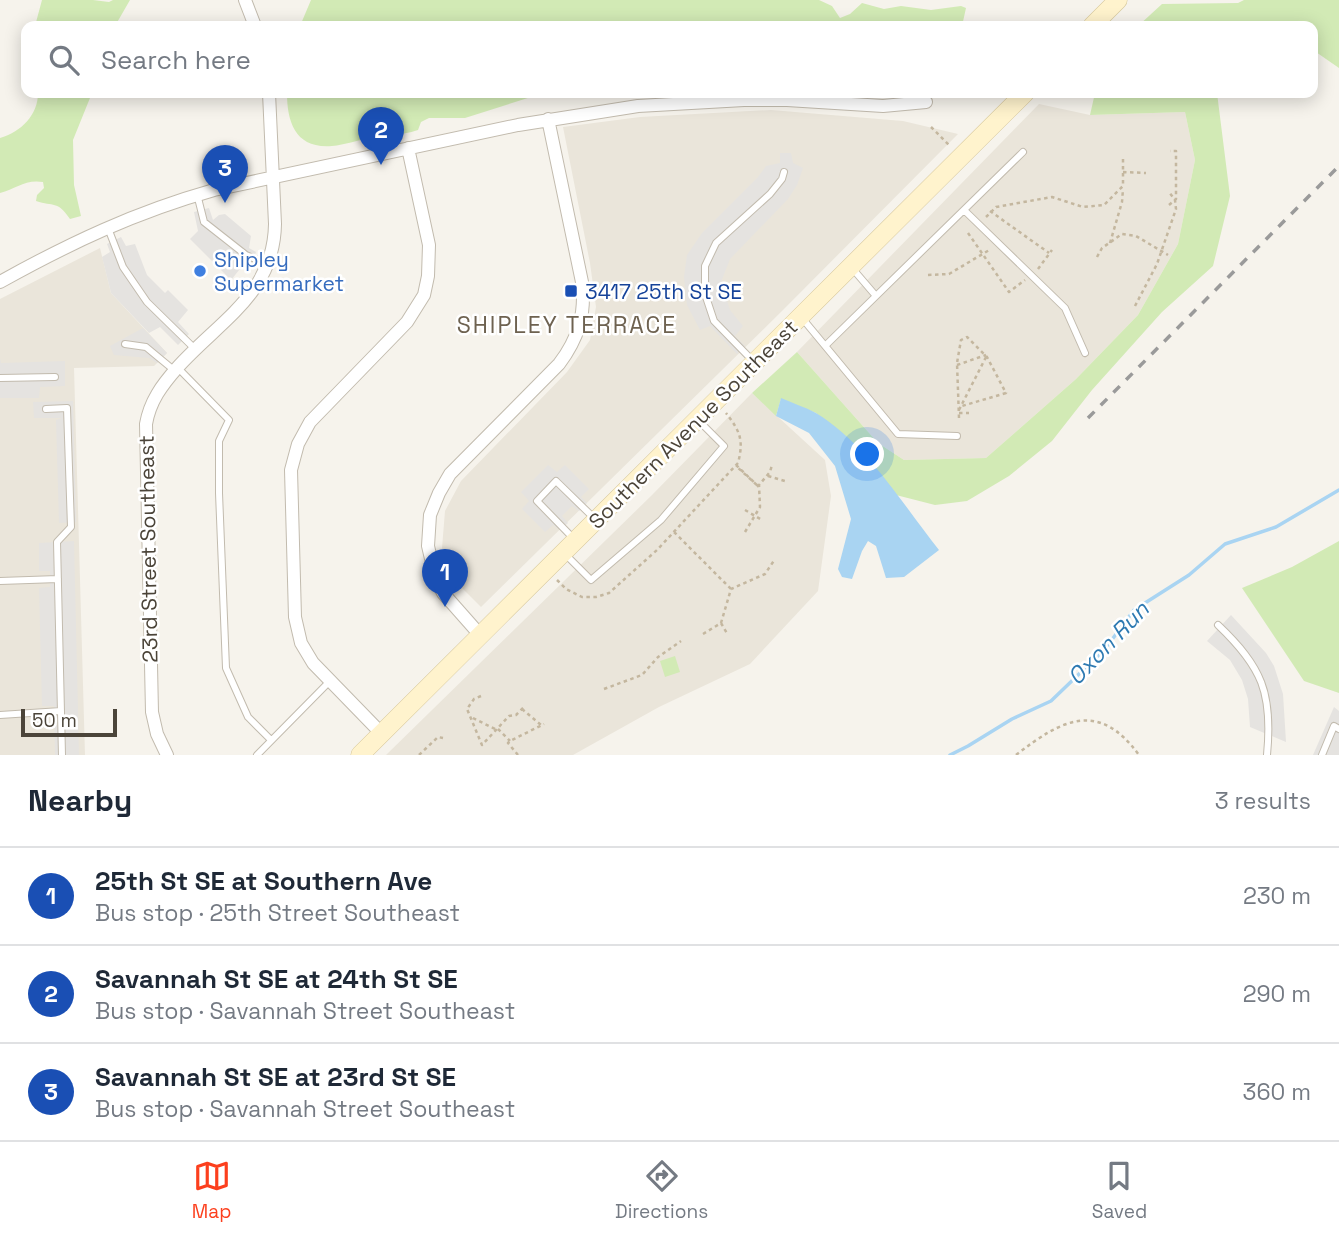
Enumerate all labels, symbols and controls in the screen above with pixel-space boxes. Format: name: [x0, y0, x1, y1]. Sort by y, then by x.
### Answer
search box: [21, 21, 1318, 98]
icon: search: [45, 41, 83, 79]
text: Search here: [101, 43, 251, 77]
pin: 2: [358, 107, 404, 165]
pin: 3: [202, 145, 248, 203]
place label: Shipley Supermarket: [214, 246, 344, 297]
marker: Shipley Supermarket: [192, 263, 208, 279]
place label: 3417 25th St SE: [585, 278, 742, 305]
marker: 3417 25th St SE: [563, 283, 579, 299]
district label: SHIPLEY TERRACE: [457, 310, 677, 340]
street label: Southern Avenue Southeast: [583, 314, 803, 534]
street label: 23rd Street Southeast: [133, 435, 163, 663]
your location: [850, 437, 884, 471]
pin: 1: [422, 549, 468, 607]
water label: Oxon Run: [1061, 594, 1156, 691]
scale bar: [21, 706, 117, 738]
text: 50 m: [32, 708, 77, 733]
text: Nearby: [28, 781, 132, 820]
text: 3 results: [1215, 786, 1311, 816]
text: 25th St SE at Southern Ave: [95, 864, 432, 898]
text: 1: [46, 881, 56, 911]
text: 230 m: [1243, 881, 1311, 911]
text: Bus stop · 25th Street Southeast: [95, 898, 460, 928]
text: Savannah St SE at 24th St SE: [95, 962, 458, 996]
text: 2: [44, 979, 58, 1009]
text: 290 m: [1243, 979, 1311, 1009]
text: Bus stop · Savannah Street Southeast: [95, 996, 515, 1026]
text: Savannah St SE at 23rd St SE: [95, 1060, 456, 1094]
text: 3: [44, 1077, 58, 1107]
text: 360 m: [1243, 1077, 1311, 1107]
text: Bus stop · Savannah Street Southeast: [95, 1094, 515, 1124]
tab: Map: [192, 1157, 231, 1224]
tab: Directions: [615, 1157, 708, 1224]
tab: Saved: [1092, 1157, 1147, 1224]

